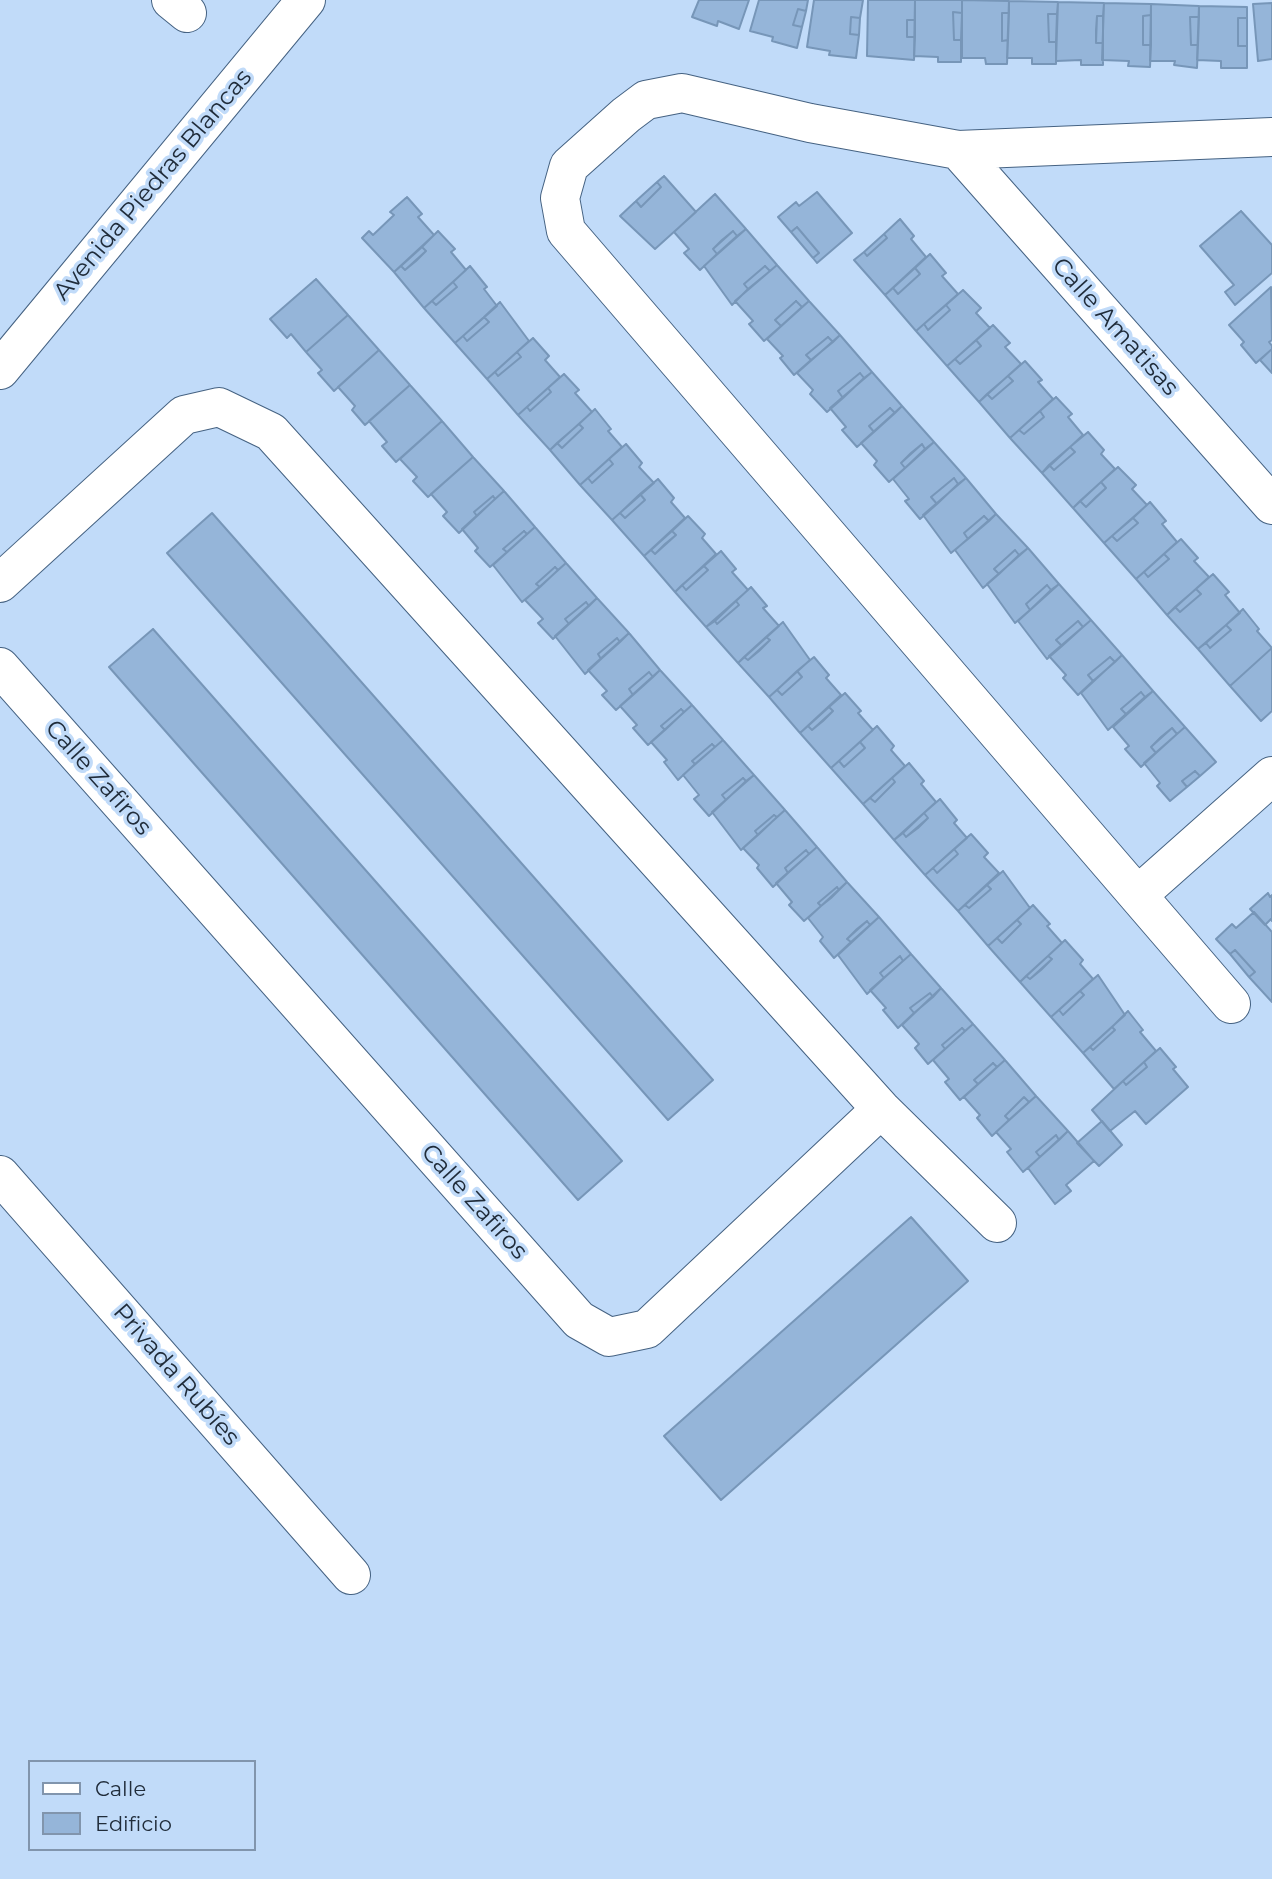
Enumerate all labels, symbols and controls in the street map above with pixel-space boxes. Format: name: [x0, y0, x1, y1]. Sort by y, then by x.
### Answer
street label: Avenida Piedras Blancas: [48, 64, 258, 306]
street label: Calle Amatisas: [1046, 252, 1184, 402]
street label: Calle Zafiros: [39, 714, 157, 842]
street label: Calle Zafiros: [415, 1138, 533, 1266]
street label: Privada Rubíes: [107, 1298, 245, 1452]
legend: [28, 1760, 256, 1851]
text: Calle: [95, 1776, 146, 1801]
text: Edificio: [95, 1811, 172, 1836]

